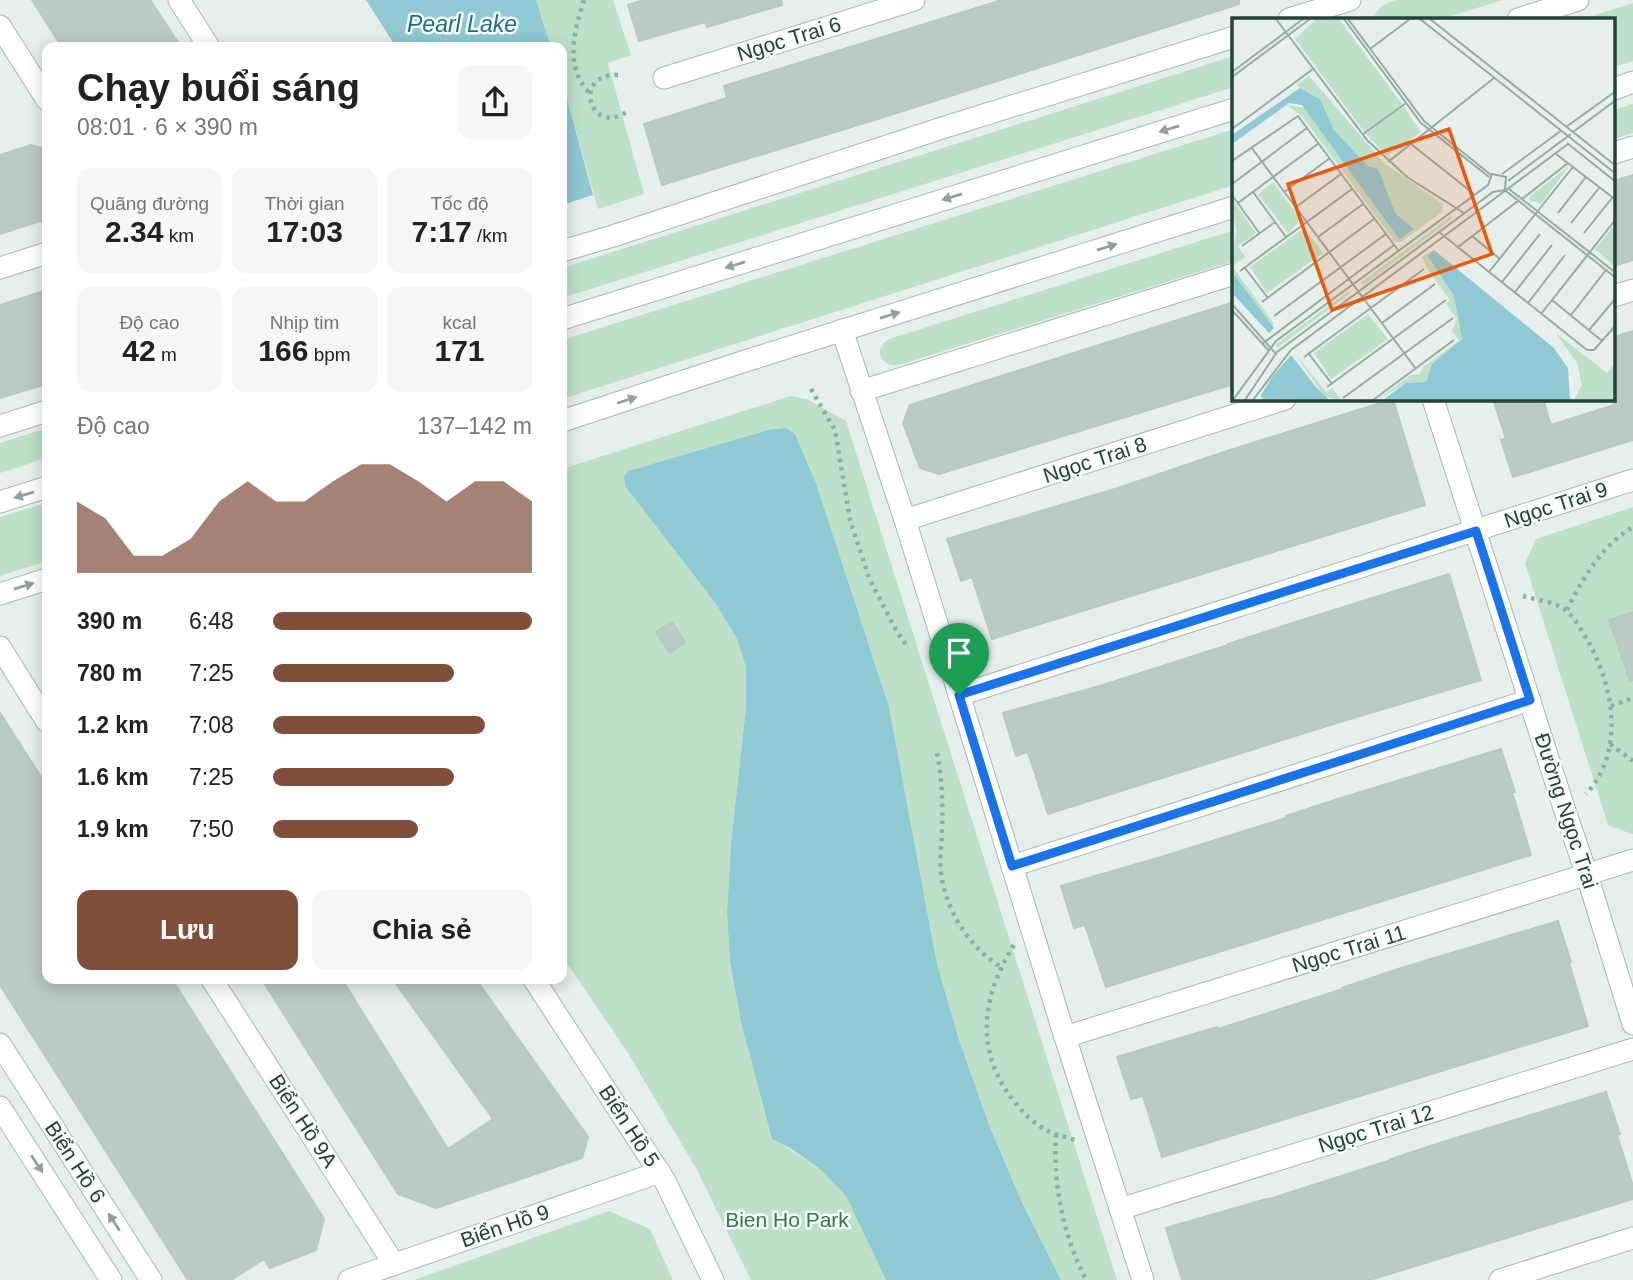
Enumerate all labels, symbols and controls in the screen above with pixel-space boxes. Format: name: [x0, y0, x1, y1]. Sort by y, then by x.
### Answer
water label: Pearl Lake: [407, 11, 517, 37]
street label: Ngọc Trai 6: [734, 12, 844, 65]
inset map: [1232, 18, 1616, 401]
button: share: [458, 65, 532, 139]
text: Chạy buổi sáng: [77, 67, 360, 109]
text: 08:01 · 6 × 390 m: [77, 114, 258, 140]
one-way arrow: [1158, 124, 1179, 135]
text: Quãng đường: [90, 193, 209, 214]
text: Thời gian: [264, 193, 345, 214]
text: Tốc độ: [430, 193, 489, 214]
one-way arrow: [941, 193, 962, 203]
text: 2.34: [105, 215, 163, 248]
text: 17:03: [266, 215, 343, 248]
text: 7:17: [412, 215, 472, 248]
text: km: [163, 225, 194, 246]
text: /km: [472, 225, 507, 246]
one-way arrow: [1097, 241, 1118, 252]
one-way arrow: [724, 261, 745, 271]
one-way arrow: [880, 310, 901, 320]
text: Độ cao: [119, 312, 180, 333]
text: Nhịp tim: [270, 312, 339, 333]
text: kcal: [443, 312, 476, 333]
text: 42: [122, 334, 156, 367]
text: 166: [258, 334, 308, 367]
text: 171: [434, 334, 485, 367]
text: m: [156, 344, 177, 365]
text: bpm: [308, 344, 351, 365]
one-way arrow: [616, 394, 637, 404]
text: Độ cao: [77, 413, 150, 439]
text: 137–142 m: [417, 413, 532, 439]
street label: Ngọc Trai 8: [1040, 432, 1149, 487]
street label: Ngọc Trai 9: [1501, 477, 1610, 532]
one-way arrow: [13, 490, 34, 500]
one-way arrow: [13, 581, 34, 591]
text: 390 m: [77, 608, 142, 634]
text: 6:48: [189, 608, 234, 634]
pin: [929, 623, 989, 695]
icon: arrive: [940, 634, 978, 672]
text: 780 m: [77, 660, 142, 686]
text: 7:25: [189, 660, 234, 686]
text: 1.2 km: [77, 712, 149, 738]
text: 7:08: [189, 712, 234, 738]
street label: Đường Ngọc Trai: [1530, 730, 1602, 891]
text: 1.6 km: [77, 764, 149, 790]
text: 7:25: [189, 764, 234, 790]
text: 1.9 km: [77, 816, 149, 842]
text: 7:50: [189, 816, 234, 842]
button: Lưu: [77, 890, 298, 970]
button: Chia sẻ: [312, 890, 532, 970]
street label: Ngọc Trai 11: [1289, 920, 1408, 977]
street label: Biển Hồ 9A: [265, 1070, 342, 1172]
street label: Biển Hồ 5: [595, 1081, 664, 1171]
street label: Ngọc Trai 12: [1316, 1100, 1436, 1157]
street label: Biển Hồ 6: [41, 1117, 110, 1207]
one-way arrow: [30, 1155, 43, 1174]
street label: Biển Hồ 9: [457, 1200, 552, 1251]
park label: Bien Ho Park: [725, 1208, 849, 1231]
one-way arrow: [108, 1213, 121, 1232]

